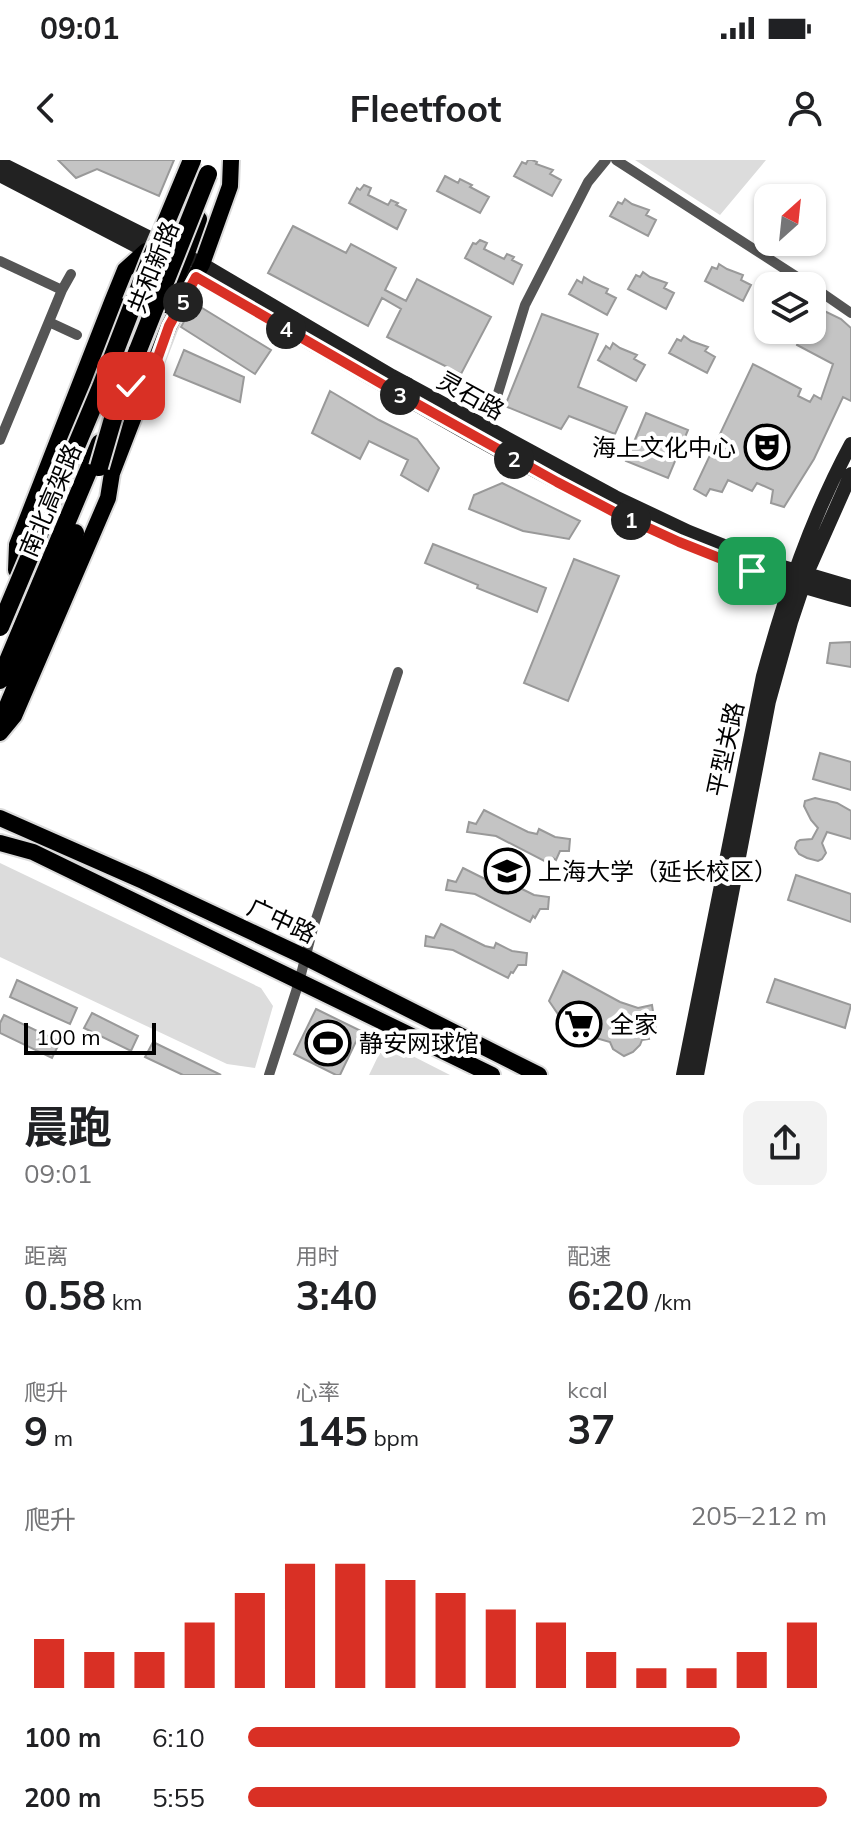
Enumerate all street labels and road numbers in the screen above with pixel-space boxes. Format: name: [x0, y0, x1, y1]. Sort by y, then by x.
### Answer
street label: 共和新路: [121, 217, 185, 317]
street label: 灵石路: [432, 364, 510, 426]
street label: 南北高架路: [13, 439, 87, 561]
street label: 平型关路: [700, 699, 750, 799]
street label: 广中路: [243, 891, 321, 949]

